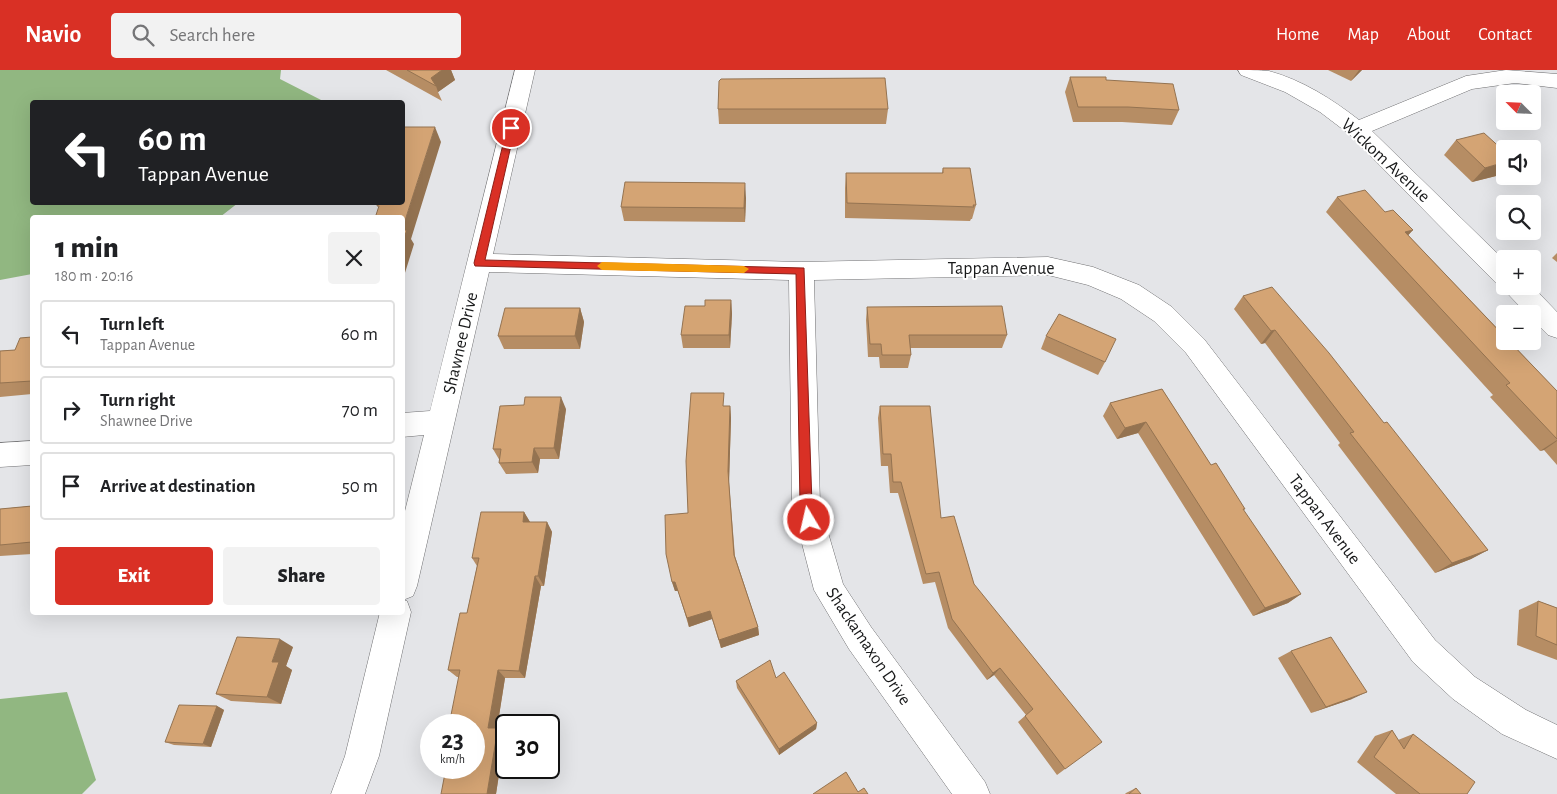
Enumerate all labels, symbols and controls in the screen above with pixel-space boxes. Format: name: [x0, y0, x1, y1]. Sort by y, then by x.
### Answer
search box: [111, 13, 461, 58]
icon: search: [129, 21, 157, 49]
text: Navio: [25, 23, 81, 47]
text: Search here: [169, 26, 255, 45]
text: Home: [1276, 26, 1319, 44]
text: Map: [1347, 26, 1379, 44]
text: About: [1407, 26, 1450, 44]
text: Contact: [1478, 26, 1532, 44]
north arrow: [1496, 85, 1541, 130]
map controls: [1496, 85, 1541, 350]
pin: [490, 107, 532, 149]
icon: arrive: [497, 114, 525, 142]
street label: Wickom Avenue: [1338, 115, 1433, 206]
icon: left: [55, 120, 120, 185]
text: 60 m: [138, 122, 207, 157]
button: sound: [1496, 140, 1541, 185]
text: Tappan Avenue: [138, 163, 269, 185]
button: search: [1496, 195, 1541, 240]
button: close: [328, 232, 380, 284]
text: 1 min: [55, 233, 119, 263]
button: +: [1496, 250, 1541, 295]
street label: Tappan Avenue: [947, 260, 1055, 278]
text: 180 m · 20:16: [55, 268, 133, 284]
street label: Shawnee Drive: [440, 290, 481, 396]
button: −: [1496, 305, 1541, 350]
text: Turn left: [100, 315, 164, 334]
icon: left: [57, 320, 85, 348]
text: 60 m: [341, 325, 378, 344]
text: Tappan Avenue: [100, 337, 195, 353]
text: Turn right: [100, 391, 175, 410]
icon: right: [57, 396, 85, 424]
text: 70 m: [342, 401, 378, 420]
text: Shawnee Drive: [100, 413, 193, 429]
street label: Tappan Avenue: [1285, 471, 1364, 568]
icon: arrive: [57, 472, 85, 500]
text: Arrive at destination: [100, 477, 256, 496]
text: 50 m: [342, 477, 378, 496]
position arrow: [782, 493, 834, 545]
button: Exit: [55, 547, 213, 605]
button: Share: [223, 547, 380, 605]
street label: Shackamaxon Drive: [822, 585, 914, 709]
speed limit sign: 30: [495, 714, 560, 779]
text: 23: [441, 728, 464, 753]
text: km/h: [440, 753, 465, 765]

